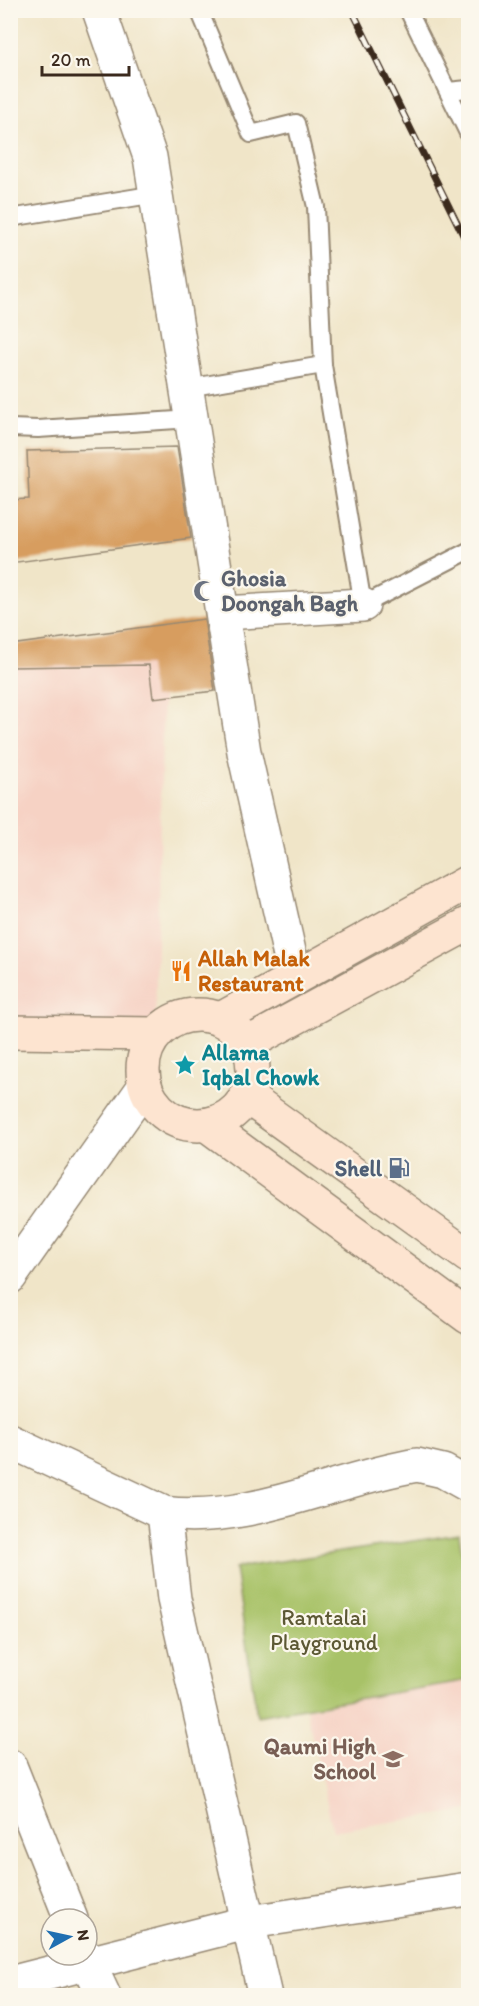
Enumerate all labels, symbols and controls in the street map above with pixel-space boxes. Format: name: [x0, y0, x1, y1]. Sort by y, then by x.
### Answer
scale bar: [42, 39, 129, 77]
text: 20 m: [51, 49, 91, 71]
place label: Ghosia Doongah Bagh: [221, 565, 359, 617]
mosque icon: Ghosia Doongah Bagh: [192, 579, 216, 603]
place label: Allah Malak Restaurant: [197, 945, 310, 997]
restaurant icon: Allah Malak Restaurant: [169, 959, 193, 983]
place label: Allama Iqbal Chowk: [201, 1039, 320, 1091]
place icon: Allama Iqbal Chowk: [173, 1053, 197, 1077]
place label: Shell: [335, 1155, 383, 1182]
fuel station icon: Shell: [387, 1156, 411, 1180]
park label: Ramtalai Playground: [270, 1604, 378, 1656]
place label: Qaumi High School: [264, 1733, 377, 1785]
school or university icon: Qaumi High School: [381, 1747, 405, 1771]
north arrow: [39, 1907, 99, 1967]
text: N: [73, 1928, 94, 1942]

